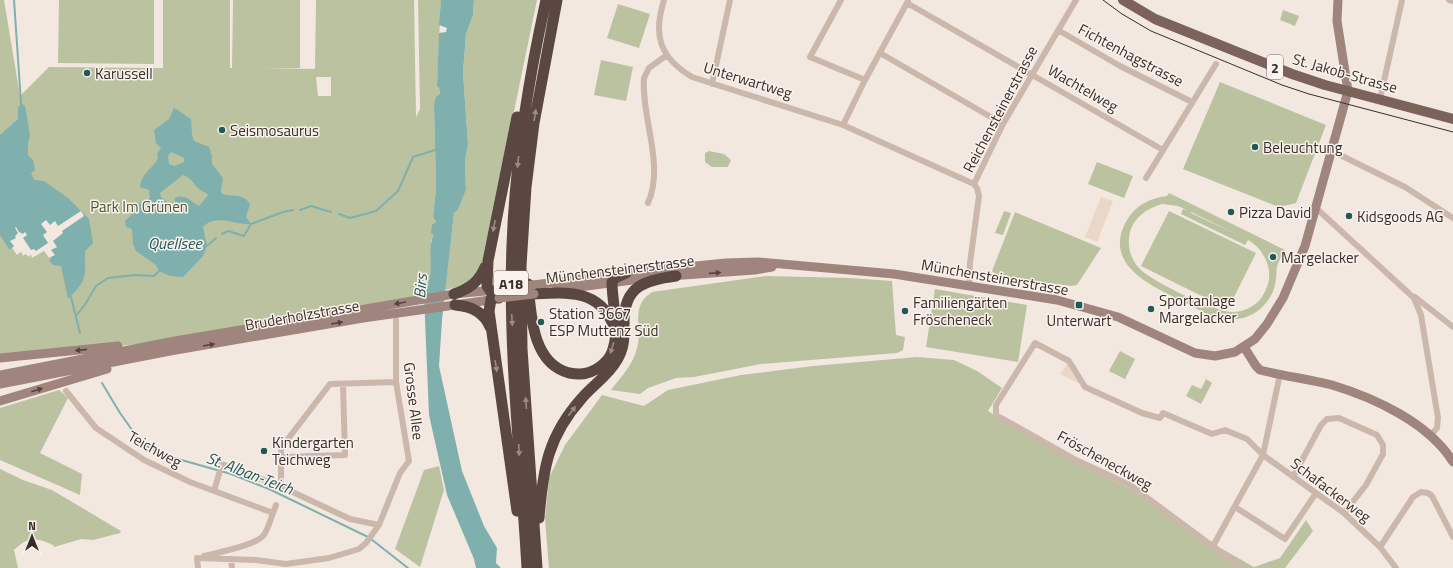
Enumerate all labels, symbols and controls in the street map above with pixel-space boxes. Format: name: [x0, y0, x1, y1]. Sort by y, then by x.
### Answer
street label: Fichtenhagstrasse: [1074, 18, 1188, 92]
street label: Reichensteinerstrasse: [957, 42, 1043, 176]
street label: St. Jakob-Strasse: [1290, 47, 1400, 99]
road number: 2: [1267, 55, 1283, 79]
street label: Unterwartweg: [701, 56, 795, 104]
street label: Wachtelweg: [1043, 59, 1123, 118]
place label: Karussell: [95, 62, 153, 85]
marker: Karussell: [82, 68, 92, 78]
one-way arrow: [532, 109, 538, 121]
place label: Seismosaurus: [230, 119, 319, 142]
marker: Seismosaurus: [217, 125, 227, 135]
place label: Beleuchtung: [1263, 136, 1343, 159]
marker: Beleuchtung: [1250, 142, 1260, 152]
one-way arrow: [514, 156, 521, 168]
park label: Park Im Grünen: [90, 195, 188, 218]
place label: Pizza David: [1239, 201, 1311, 224]
place label: Kidsgoods AG: [1357, 205, 1443, 228]
marker: Pizza David: [1226, 207, 1236, 217]
marker: Kidsgoods AG: [1344, 211, 1354, 221]
one-way arrow: [491, 220, 497, 232]
water label: Quellsee: [148, 231, 204, 255]
place label: Margelacker: [1281, 246, 1359, 269]
street label: Münchensteinerstrasse: [545, 248, 695, 290]
marker: Margelacker: [1268, 252, 1278, 262]
street label: Münchensteinerstrasse: [920, 253, 1070, 301]
one-way arrow: [709, 270, 721, 277]
road number: A18: [494, 271, 528, 295]
water label: Birs: [407, 272, 433, 299]
place label: Sportanlage Margelacker: [1159, 289, 1237, 329]
place label: Familiengärten Fröscheneck: [913, 291, 1007, 331]
street label: Bruderholzstrasse: [243, 294, 361, 336]
one-way arrow: [394, 300, 406, 306]
marker: Unterwart: [1074, 300, 1084, 310]
place label: Station 3667 ESP Muttenz Süd: [549, 302, 658, 342]
marker: Sportanlage Margelacker: [1146, 304, 1156, 314]
marker: Familiengärten Fröscheneck: [900, 306, 910, 316]
place label: Unterwart: [1046, 309, 1112, 332]
one-way arrow: [508, 314, 515, 326]
marker: Station 3667 ESP Muttenz Süd: [536, 317, 546, 327]
one-way arrow: [331, 320, 343, 326]
one-way arrow: [203, 342, 215, 348]
one-way arrow: [609, 343, 615, 355]
one-way arrow: [75, 347, 87, 353]
one-way arrow: [493, 360, 499, 372]
street label: Grosse Allee: [398, 361, 430, 441]
one-way arrow: [32, 387, 44, 393]
one-way arrow: [522, 397, 529, 409]
one-way arrow: [567, 405, 576, 416]
street label: Fröscheneckweg: [1053, 424, 1157, 496]
street label: Teichweg: [124, 425, 186, 473]
place label: Kindergarten Teichweg: [272, 431, 354, 471]
one-way arrow: [516, 444, 523, 456]
water label: St. Alban-Teich: [203, 445, 298, 501]
marker: Kindergarten Teichweg: [259, 446, 269, 456]
street label: Schafackerweg: [1286, 452, 1376, 528]
north arrow: [12, 516, 52, 556]
text: N: [28, 518, 36, 534]

